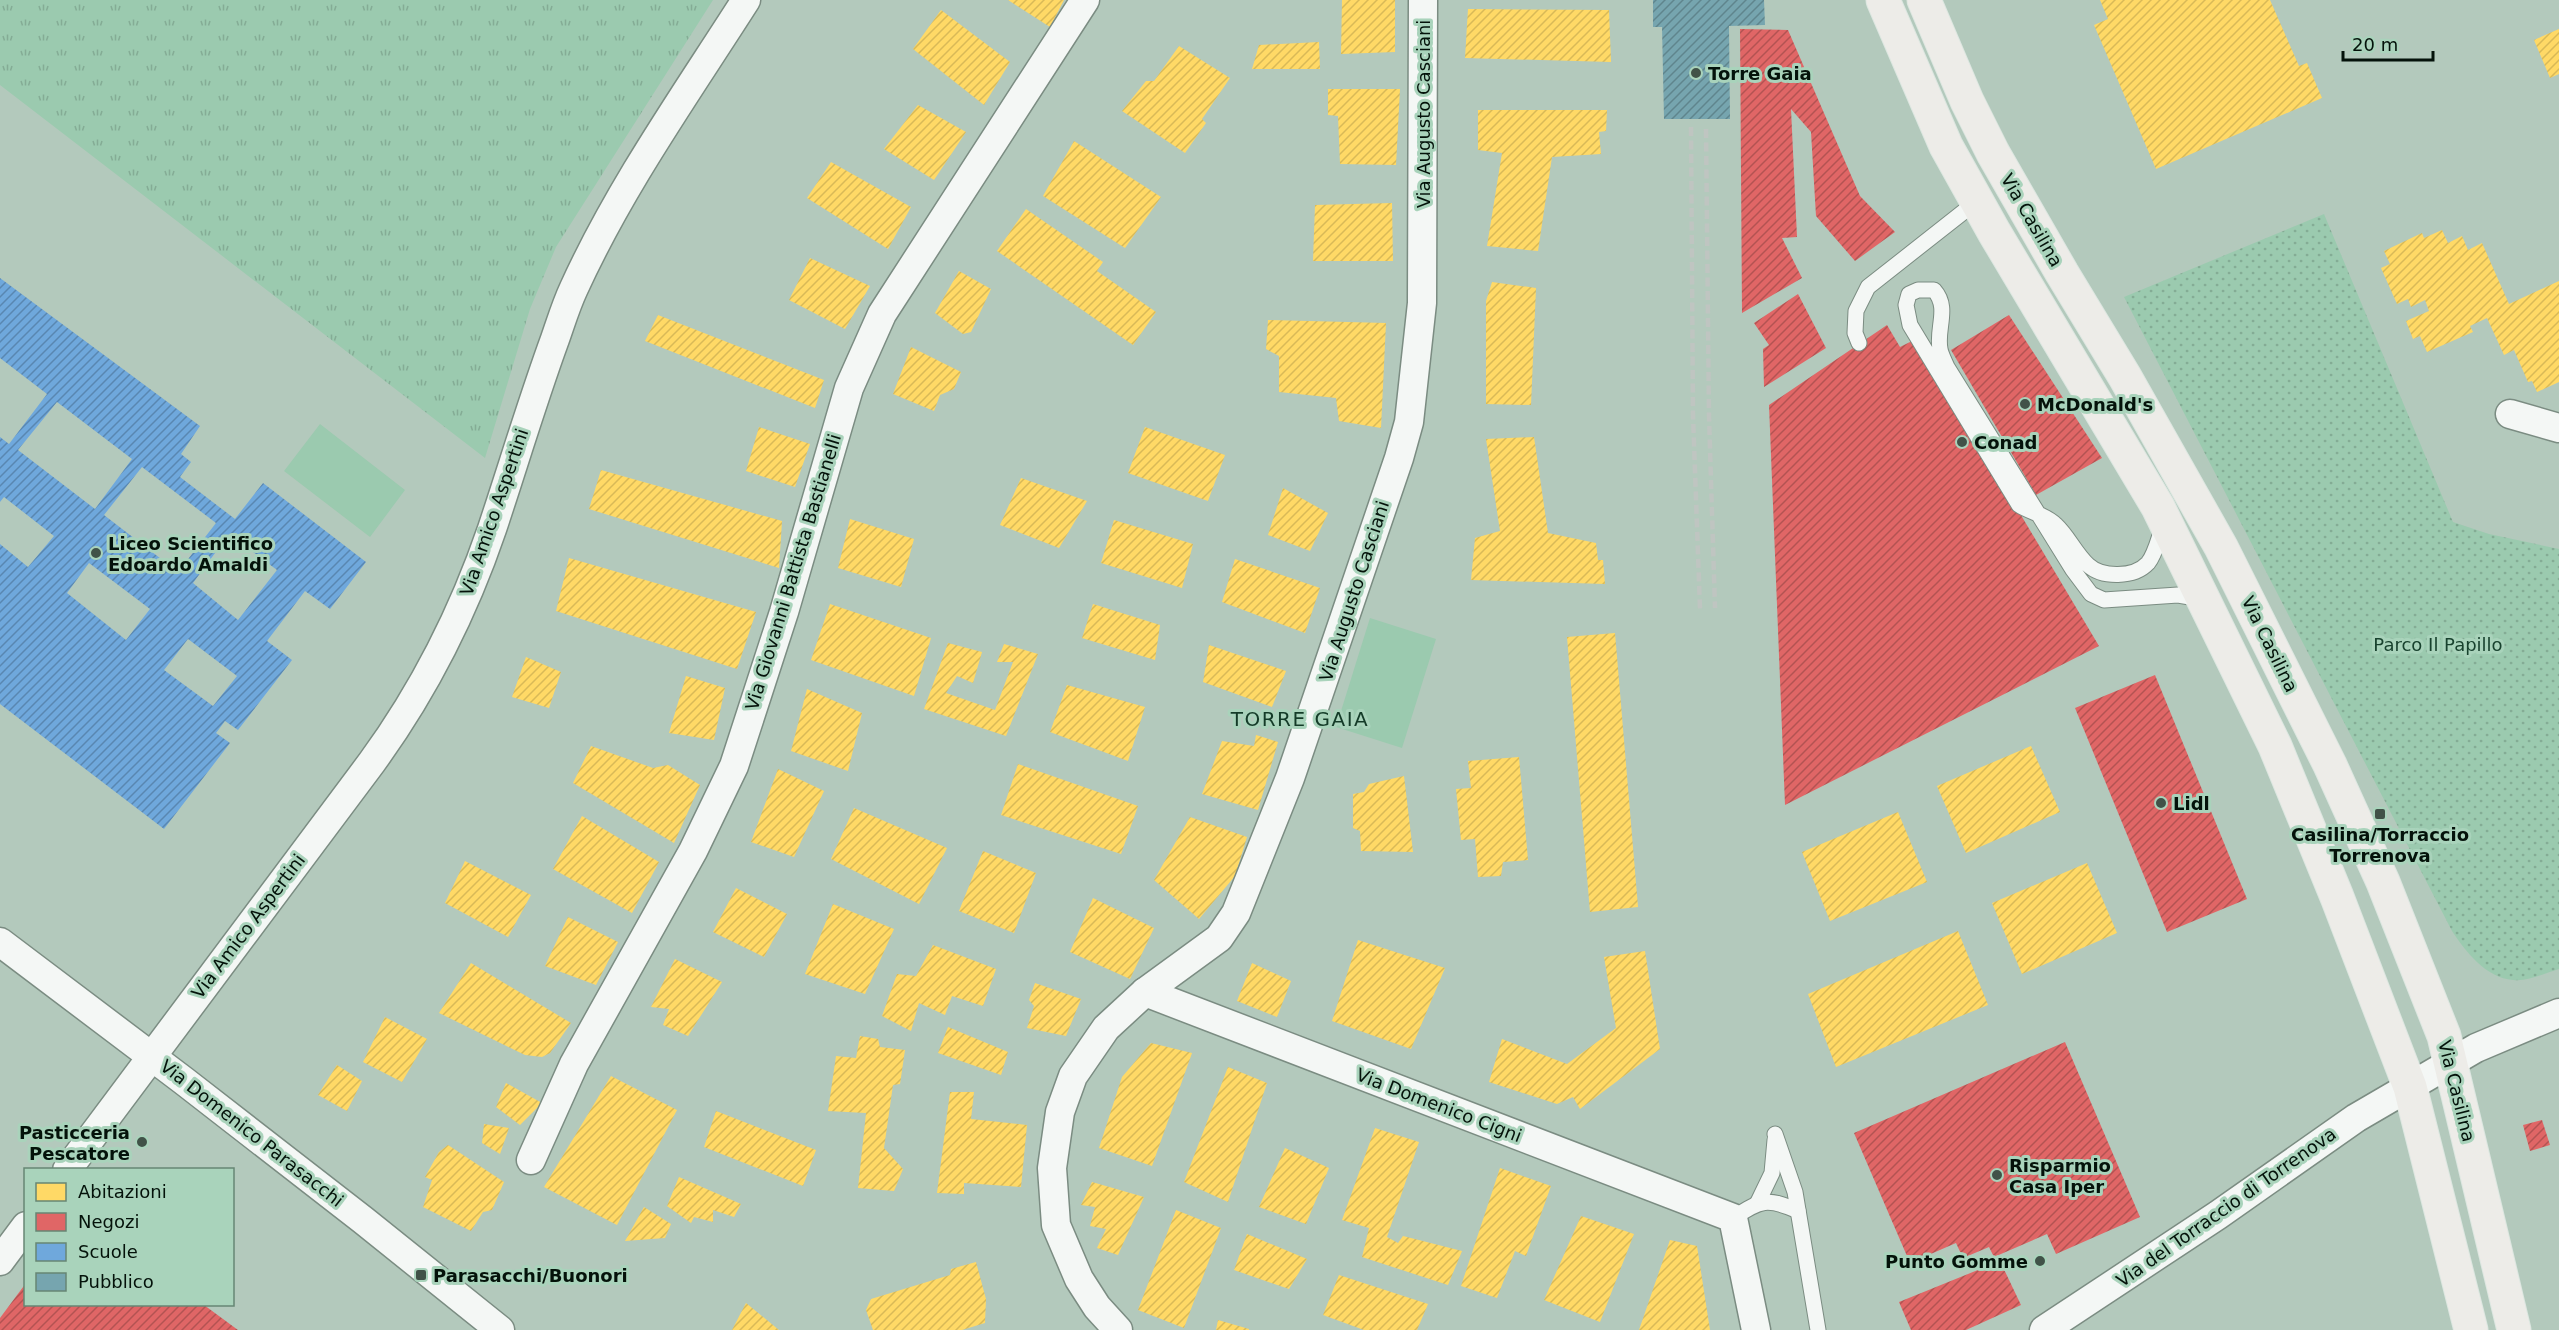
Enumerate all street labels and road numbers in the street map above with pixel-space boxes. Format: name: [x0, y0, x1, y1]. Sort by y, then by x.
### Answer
street label: Via Augusto Casciani: [1413, 20, 1434, 208]
street label: Via Casilina: [1997, 170, 2067, 270]
street label: Via Amico Aspertini: [456, 426, 532, 598]
street label: Via Giovanni Battista Bastianelli: [741, 431, 845, 713]
street label: Via Augusto Casciani: [1315, 498, 1393, 684]
street label: Via Casilina: [2238, 593, 2302, 695]
street label: Via Amico Aspertini: [187, 850, 309, 1002]
street label: Via Casilina: [2434, 1038, 2480, 1144]
street label: Via Domenico Parasacchi: [156, 1055, 348, 1211]
street label: Via Domenico Cigni: [1353, 1064, 1525, 1146]
street label: Via del Torraccio di Torrenova: [2112, 1123, 2340, 1291]

